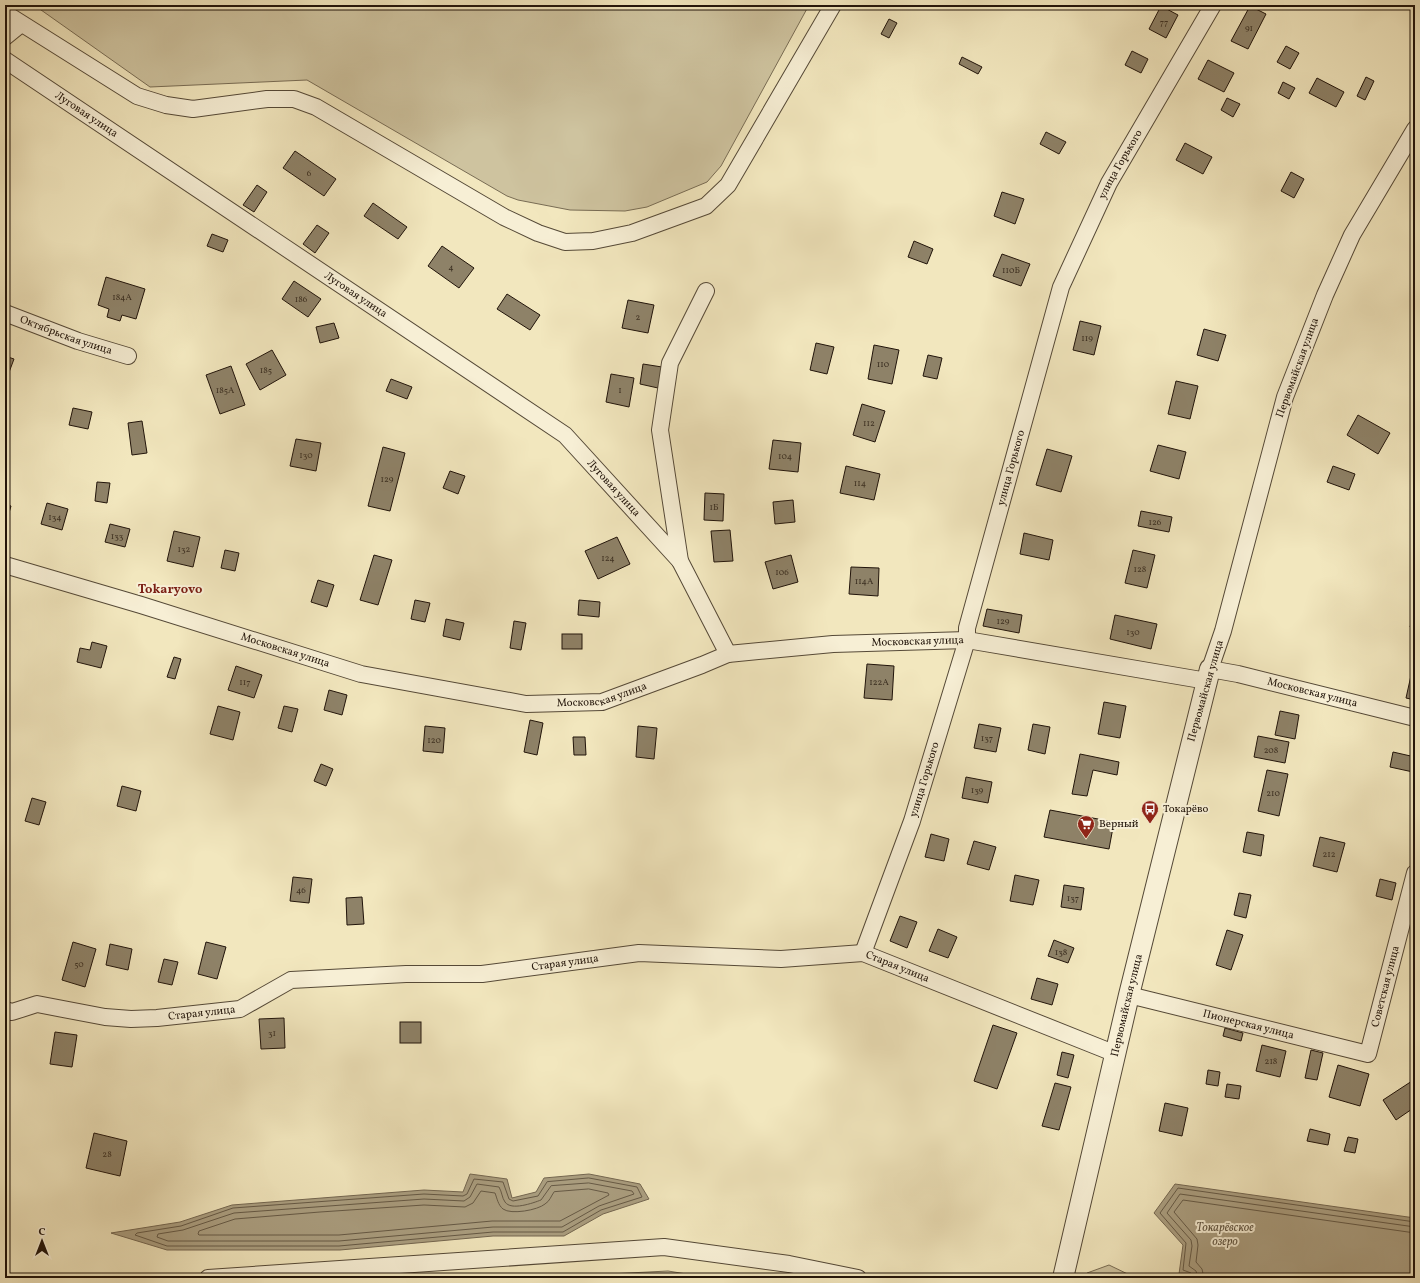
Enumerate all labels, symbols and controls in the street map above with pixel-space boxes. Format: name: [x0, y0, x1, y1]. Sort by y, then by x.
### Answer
house number: 77: [1160, 16, 1168, 29]
house number: 91: [1245, 22, 1253, 35]
street label: Луговая улица: [52, 88, 121, 141]
street label: улица Горького: [1095, 127, 1146, 202]
house number: 6: [307, 167, 312, 180]
house number: 4: [448, 261, 454, 274]
house number: 110Б: [1002, 264, 1020, 277]
street label: Луговая улица: [321, 268, 391, 322]
house number: 184А: [112, 291, 132, 304]
house number: 186: [295, 293, 308, 306]
house number: 2: [636, 311, 641, 324]
street label: Октябрьская улица: [18, 312, 115, 359]
street label: Первомайская улица: [1273, 316, 1323, 420]
house number: 119: [1081, 332, 1093, 345]
house number: 110: [877, 358, 890, 371]
house number: 185: [260, 364, 272, 377]
house number: 185А: [216, 384, 235, 397]
house number: 1: [618, 384, 622, 397]
house number: 112: [863, 417, 875, 430]
street label: улица Горького: [994, 428, 1029, 507]
house number: 130: [299, 449, 313, 462]
house number: 104: [778, 450, 792, 463]
street label: Луговая улица: [583, 456, 644, 521]
house number: 129: [381, 473, 394, 486]
house number: 114: [854, 477, 866, 490]
house number: 1Б: [709, 501, 719, 514]
house number: 134: [48, 511, 62, 524]
house number: 126: [1149, 516, 1162, 529]
house number: 133: [111, 530, 124, 543]
house number: 132: [178, 543, 191, 556]
house number: 124: [601, 552, 615, 565]
house number: 128: [1134, 563, 1147, 576]
house number: 106: [775, 566, 789, 579]
house number: 114А: [855, 575, 874, 588]
district label: Tokaryovo: [138, 581, 202, 599]
house number: 129: [997, 615, 1010, 628]
house number: 130: [1126, 626, 1140, 639]
street label: Московская улица: [239, 629, 332, 671]
street label: Московская улица: [871, 633, 965, 650]
street label: Первомайская улица: [1184, 638, 1228, 744]
street label: Московская улица: [1266, 674, 1360, 711]
house number: 117: [239, 676, 251, 689]
house number: 122А: [869, 676, 889, 689]
street label: Московская улица: [557, 678, 649, 711]
house number: 137: [981, 732, 993, 745]
house number: 120: [427, 734, 441, 747]
street label: улица Горького: [906, 740, 943, 819]
house number: 208: [1264, 744, 1279, 757]
house number: 139: [971, 784, 984, 797]
house number: 210: [1266, 787, 1280, 800]
bus stop icon: Токарёво: [1140, 799, 1160, 824]
place label: Токарёво: [1163, 802, 1209, 817]
supermarket icon: Верный: [1076, 814, 1096, 839]
place label: Верный: [1099, 817, 1139, 832]
house number: 212: [1322, 848, 1336, 861]
house number: 46: [296, 884, 306, 897]
house number: 137: [1067, 892, 1079, 905]
street label: Советская улица: [1368, 943, 1403, 1029]
house number: 138: [1055, 946, 1068, 959]
street label: Старая улица: [863, 947, 932, 986]
street label: Старая улица: [531, 951, 600, 975]
street label: Первомайская улица: [1107, 952, 1147, 1058]
house number: 50: [74, 958, 84, 971]
street label: Старая улица: [167, 1002, 237, 1024]
street label: Пионерская улица: [1201, 1006, 1296, 1043]
house number: 31: [268, 1027, 276, 1040]
house number: 218: [1265, 1055, 1278, 1068]
house number: 28: [102, 1148, 112, 1161]
water label: Токарёвское озеро: [1196, 1220, 1254, 1250]
north arrow: [22, 1221, 62, 1261]
text: С: [38, 1225, 46, 1240]

